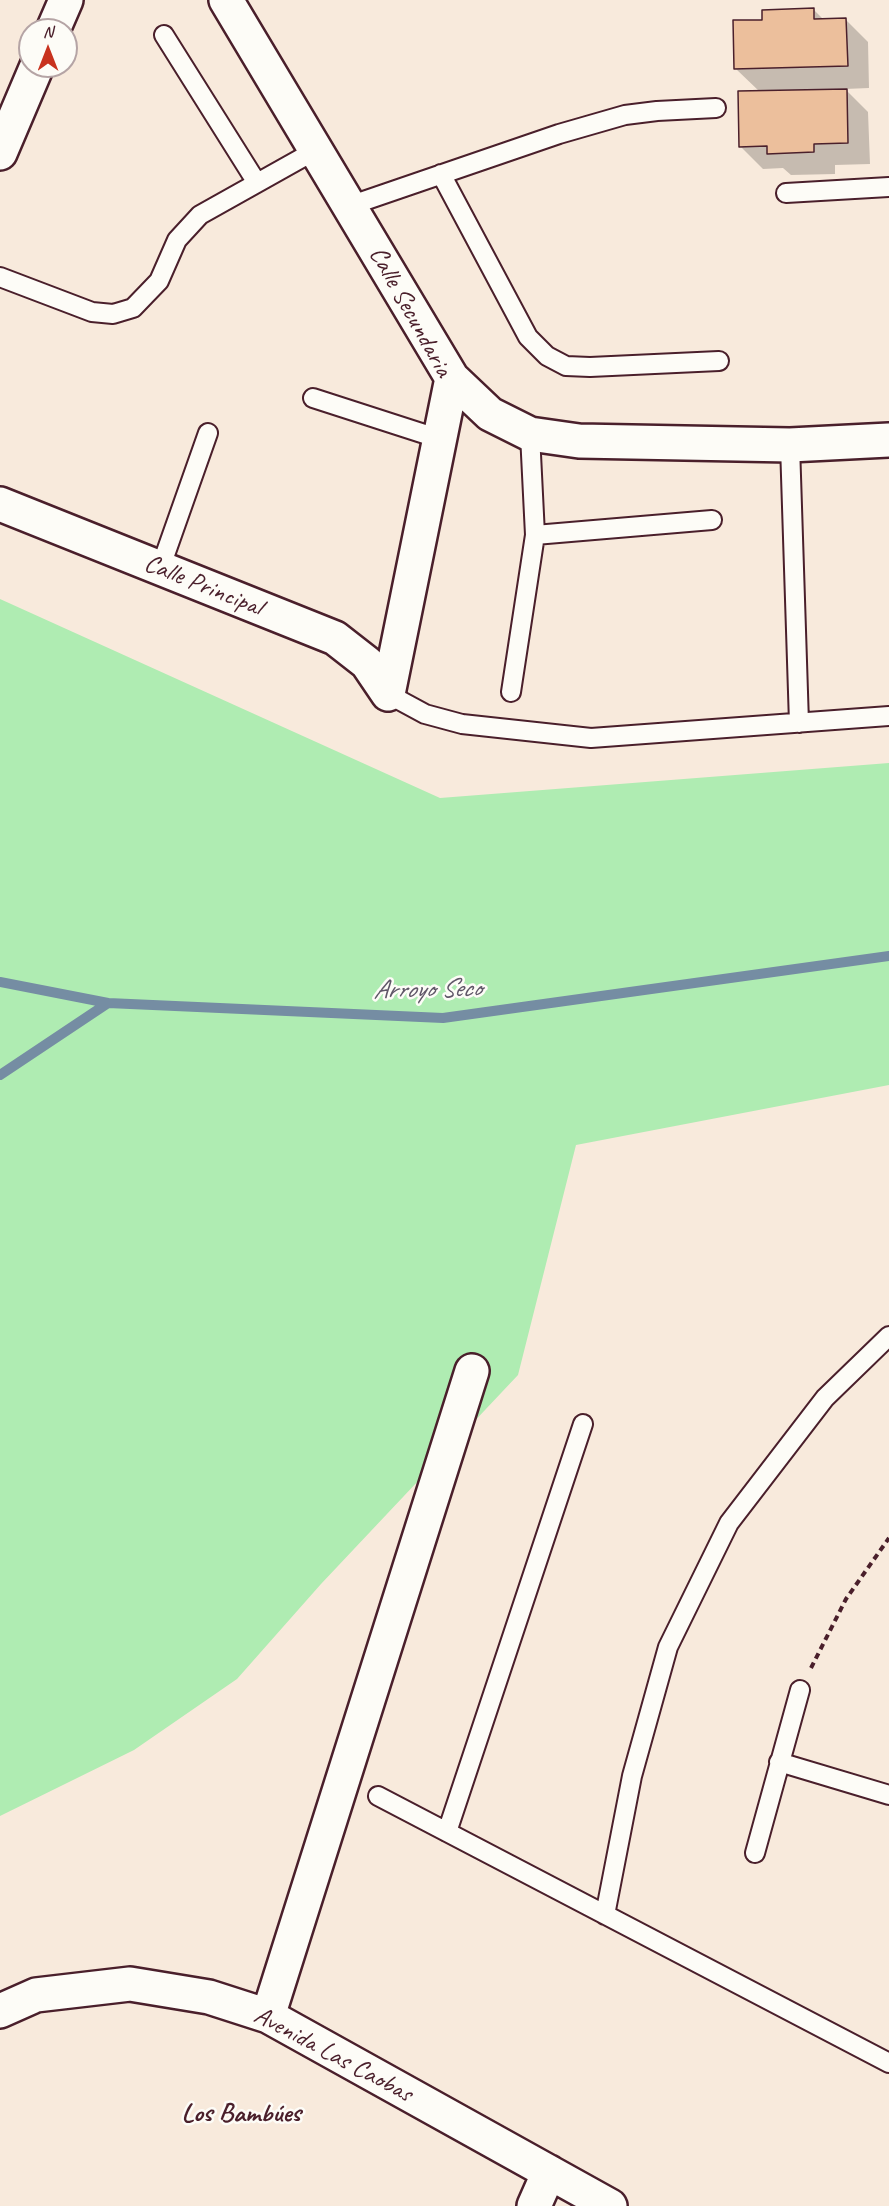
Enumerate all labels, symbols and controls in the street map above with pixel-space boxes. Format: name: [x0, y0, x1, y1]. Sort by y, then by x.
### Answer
north arrow: [18, 18, 78, 78]
text: N: [43, 22, 53, 42]
street label: Calle Secundaria: [361, 241, 459, 383]
street label: Calle Principal: [139, 548, 267, 624]
water label: Arroyo Seco: [373, 973, 481, 1007]
street label: Avenida Las Caobas: [248, 2000, 418, 2110]
district label: Los Bambúes: [181, 2098, 301, 2130]

